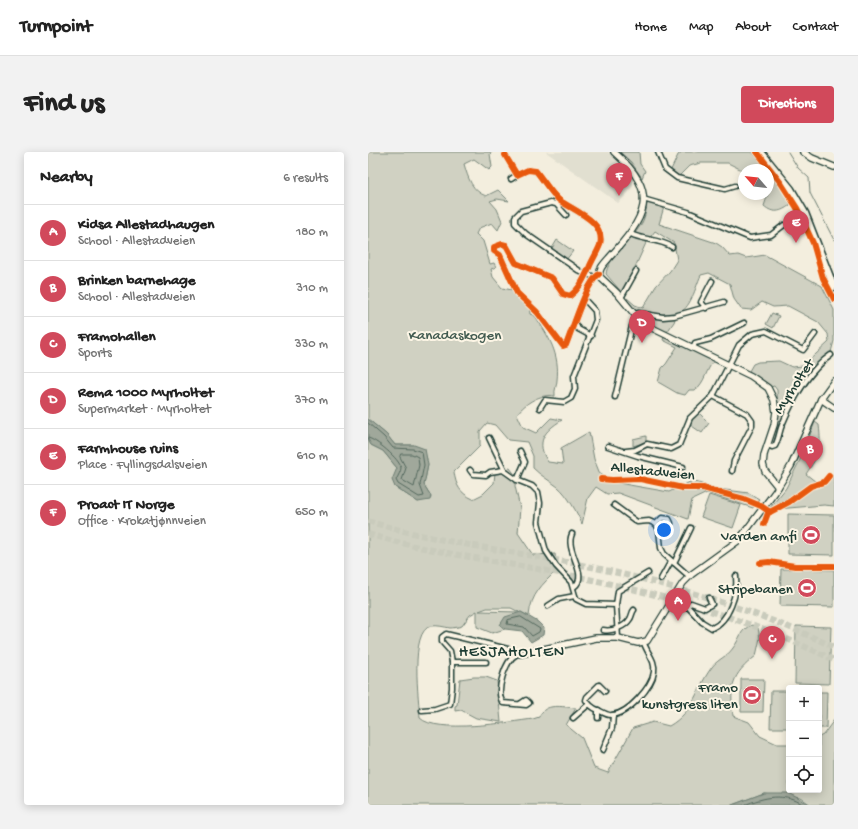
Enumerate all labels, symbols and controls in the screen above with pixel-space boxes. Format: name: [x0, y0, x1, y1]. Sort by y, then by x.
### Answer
text: Turnpoint: [20, 16, 92, 39]
text: Home: [635, 19, 667, 36]
text: Map: [689, 19, 713, 36]
text: About: [735, 19, 771, 36]
text: Contact: [793, 19, 838, 36]
button: Directions: [741, 86, 834, 123]
text: Find us: [24, 88, 104, 121]
pin: F: [606, 163, 632, 196]
north arrow: [738, 164, 774, 200]
text: Nearby: [40, 168, 93, 188]
text: 6 results: [283, 171, 328, 186]
pin: E: [783, 210, 809, 243]
text: Kidsa Allestadhaugen: [78, 216, 215, 234]
text: A: [49, 225, 57, 240]
text: 180 m: [296, 225, 328, 240]
text: School · Allestadveien: [78, 234, 195, 249]
text: Brinken barnehage: [78, 272, 196, 290]
text: B: [50, 281, 56, 296]
text: 310 m: [296, 281, 328, 296]
text: School · Allestadveien: [78, 290, 195, 305]
pin: D: [629, 310, 655, 343]
park label: Kanadaskogen: [409, 327, 501, 345]
text: Framohallen: [78, 328, 156, 346]
text: C: [49, 337, 57, 352]
text: 330 m: [295, 337, 328, 352]
text: Sports: [78, 346, 112, 361]
street label: Myrholtet: [770, 355, 820, 418]
text: Rema 1000 Myrholtet: [78, 384, 214, 402]
text: D: [49, 393, 57, 408]
text: 370 m: [295, 393, 328, 408]
text: Supermarket · Myrholtet: [78, 402, 211, 417]
pin: B: [797, 436, 823, 469]
text: Farmhouse ruins: [78, 440, 178, 458]
text: E: [49, 449, 57, 464]
text: 610 m: [296, 449, 328, 464]
text: Place · Fyllingsdalsveien: [78, 458, 207, 473]
street label: Allestadveien: [610, 459, 696, 485]
text: Proact IT Norge: [78, 496, 175, 514]
text: F: [50, 505, 56, 520]
text: 650 m: [295, 505, 328, 520]
text: Office · Krokatjønnveien: [78, 514, 206, 529]
your location: [654, 520, 674, 540]
sports icon: Varden amfi: [800, 524, 822, 546]
place label: Varden amfi: [720, 528, 797, 546]
sports icon: Stripebanen: [796, 577, 818, 599]
place label: Stripebanen: [718, 581, 793, 599]
pin: A: [665, 588, 691, 621]
pin: C: [759, 626, 785, 659]
district label: HESJAHOLTEN: [459, 644, 565, 663]
place label: Framo kunstgress liten: [642, 679, 738, 714]
sports icon: Framo kunstgress liten: [741, 684, 763, 706]
map controls: [786, 685, 822, 793]
button: +: [786, 685, 822, 721]
button: −: [786, 721, 822, 757]
button: locate: [786, 757, 822, 793]

